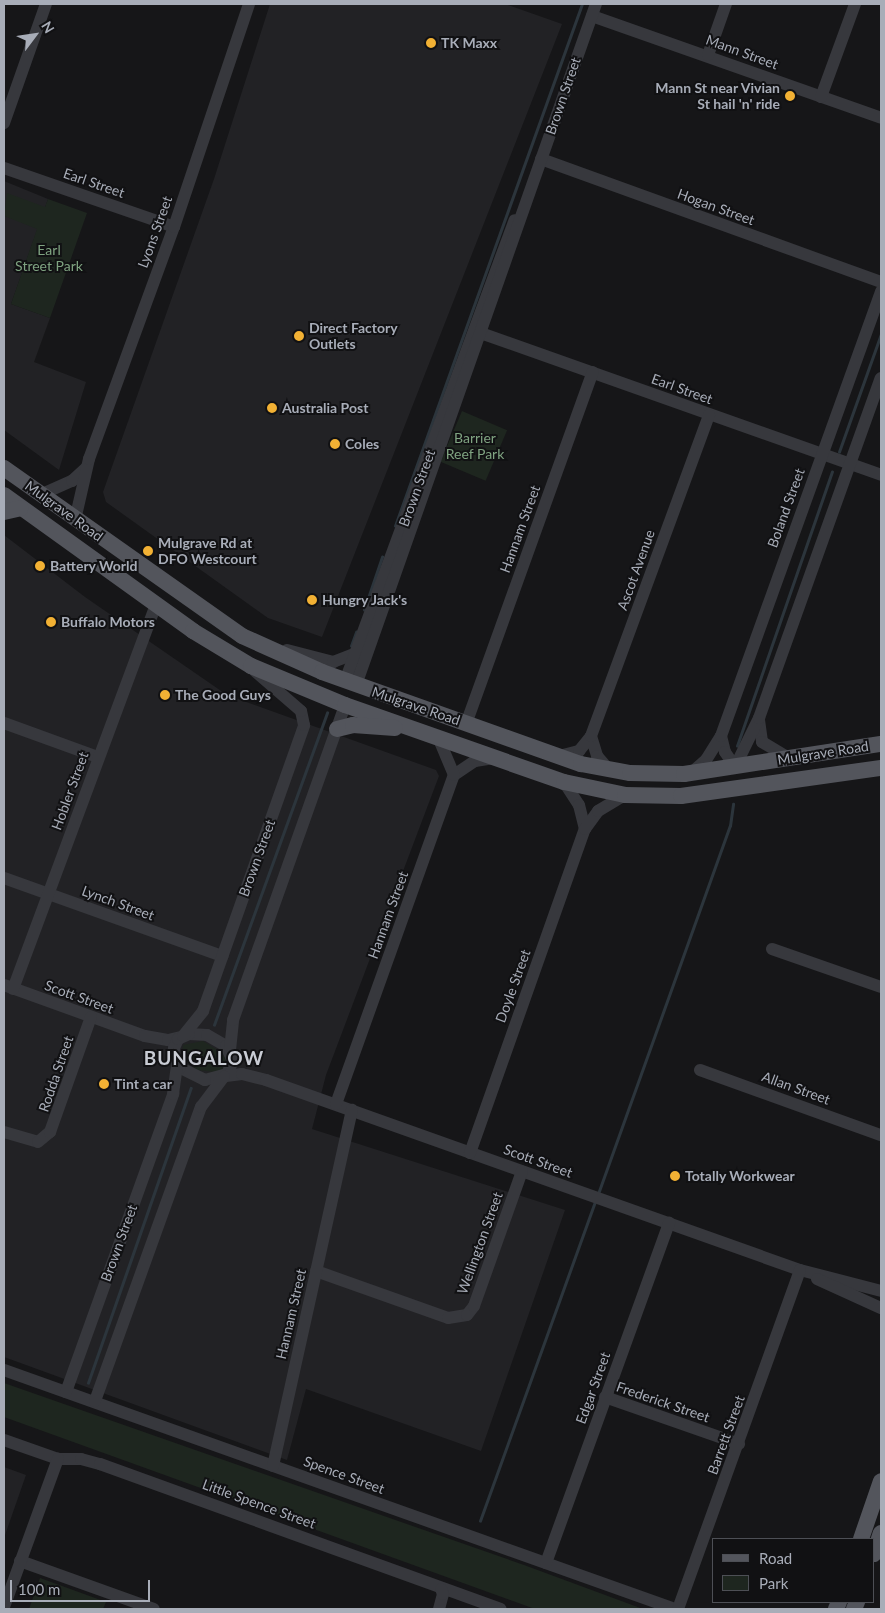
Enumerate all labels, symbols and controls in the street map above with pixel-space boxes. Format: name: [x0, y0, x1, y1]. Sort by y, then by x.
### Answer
north arrow: [10, 10, 60, 60]
text: N: [38, 18, 58, 36]
street label: Mann Street: [704, 31, 780, 73]
place label: TK Maxx: [441, 35, 497, 51]
marker: TK Maxx: [425, 37, 437, 49]
street label: Brown Street: [542, 55, 584, 137]
place label: Mann St near Vivian St hail 'n' ride: [654, 80, 780, 112]
marker: Mann St near Vivian St hail 'n' ride: [784, 90, 796, 102]
street label: Earl Street: [61, 165, 127, 201]
street label: Hogan Street: [675, 185, 757, 229]
street label: Lyons Street: [134, 194, 176, 270]
park label: Earl Street Park: [15, 242, 83, 274]
place label: Direct Factory Outlets: [309, 320, 398, 352]
marker: Direct Factory Outlets: [293, 330, 305, 342]
street label: Earl Street: [649, 370, 715, 408]
place label: Australia Post: [282, 400, 368, 416]
marker: Australia Post: [266, 402, 278, 414]
park label: Barrier Reef Park: [446, 430, 504, 462]
place label: Coles: [345, 436, 379, 452]
marker: Coles: [329, 438, 341, 450]
street label: Brown Street: [395, 447, 439, 529]
street label: Boland Street: [764, 466, 808, 550]
street label: Mulgrave Road: [22, 477, 106, 545]
street label: Hannam Street: [496, 483, 544, 575]
street label: Ascot Avenue: [614, 527, 658, 613]
place label: Mulgrave Rd at DFO Westcourt: [158, 535, 257, 568]
marker: Mulgrave Rd at DFO Westcourt: [142, 545, 154, 557]
place label: Battery World: [50, 558, 138, 574]
marker: Battery World: [34, 560, 46, 572]
place label: Hungry Jack's: [322, 592, 408, 608]
marker: Hungry Jack's: [306, 594, 318, 606]
place label: Buffalo Motors: [61, 614, 155, 630]
marker: Buffalo Motors: [45, 616, 57, 628]
street label: Mulgrave Road: [370, 683, 462, 729]
place label: The Good Guys: [175, 687, 271, 703]
marker: The Good Guys: [159, 689, 171, 701]
street label: Mulgrave Road: [776, 737, 870, 769]
street label: Hobler Street: [48, 749, 92, 833]
street label: Brown Street: [235, 817, 279, 899]
street label: Hannam Street: [364, 869, 412, 961]
street label: Lynch Street: [79, 882, 157, 924]
street label: Doyle Street: [492, 947, 534, 1025]
street label: Scott Street: [42, 977, 116, 1017]
street label: Rodda Street: [35, 1034, 77, 1114]
district label: BUNGALOW: [143, 1047, 265, 1069]
street label: Allan Street: [760, 1068, 832, 1108]
place label: Tint a car: [114, 1076, 172, 1092]
marker: Tint a car: [98, 1078, 110, 1090]
street label: Scott Street: [501, 1141, 575, 1181]
place label: Totally Workwear: [685, 1168, 795, 1184]
marker: Totally Workwear: [669, 1170, 681, 1182]
street label: Wellington Street: [454, 1190, 506, 1296]
street label: Brown Street: [97, 1202, 141, 1284]
street label: Hannam Street: [272, 1267, 310, 1361]
street label: Edgar Street: [572, 1350, 614, 1426]
street label: Frederick Street: [614, 1378, 712, 1426]
street label: Barrett Street: [704, 1393, 748, 1477]
street label: Spence Street: [301, 1453, 387, 1497]
street label: Little Spence Street: [200, 1476, 318, 1532]
legend: [712, 1538, 875, 1603]
text: Road: [759, 1549, 792, 1567]
scale bar: [12, 1570, 152, 1602]
text: Park: [759, 1574, 788, 1592]
text: 100 m: [18, 1580, 60, 1598]

